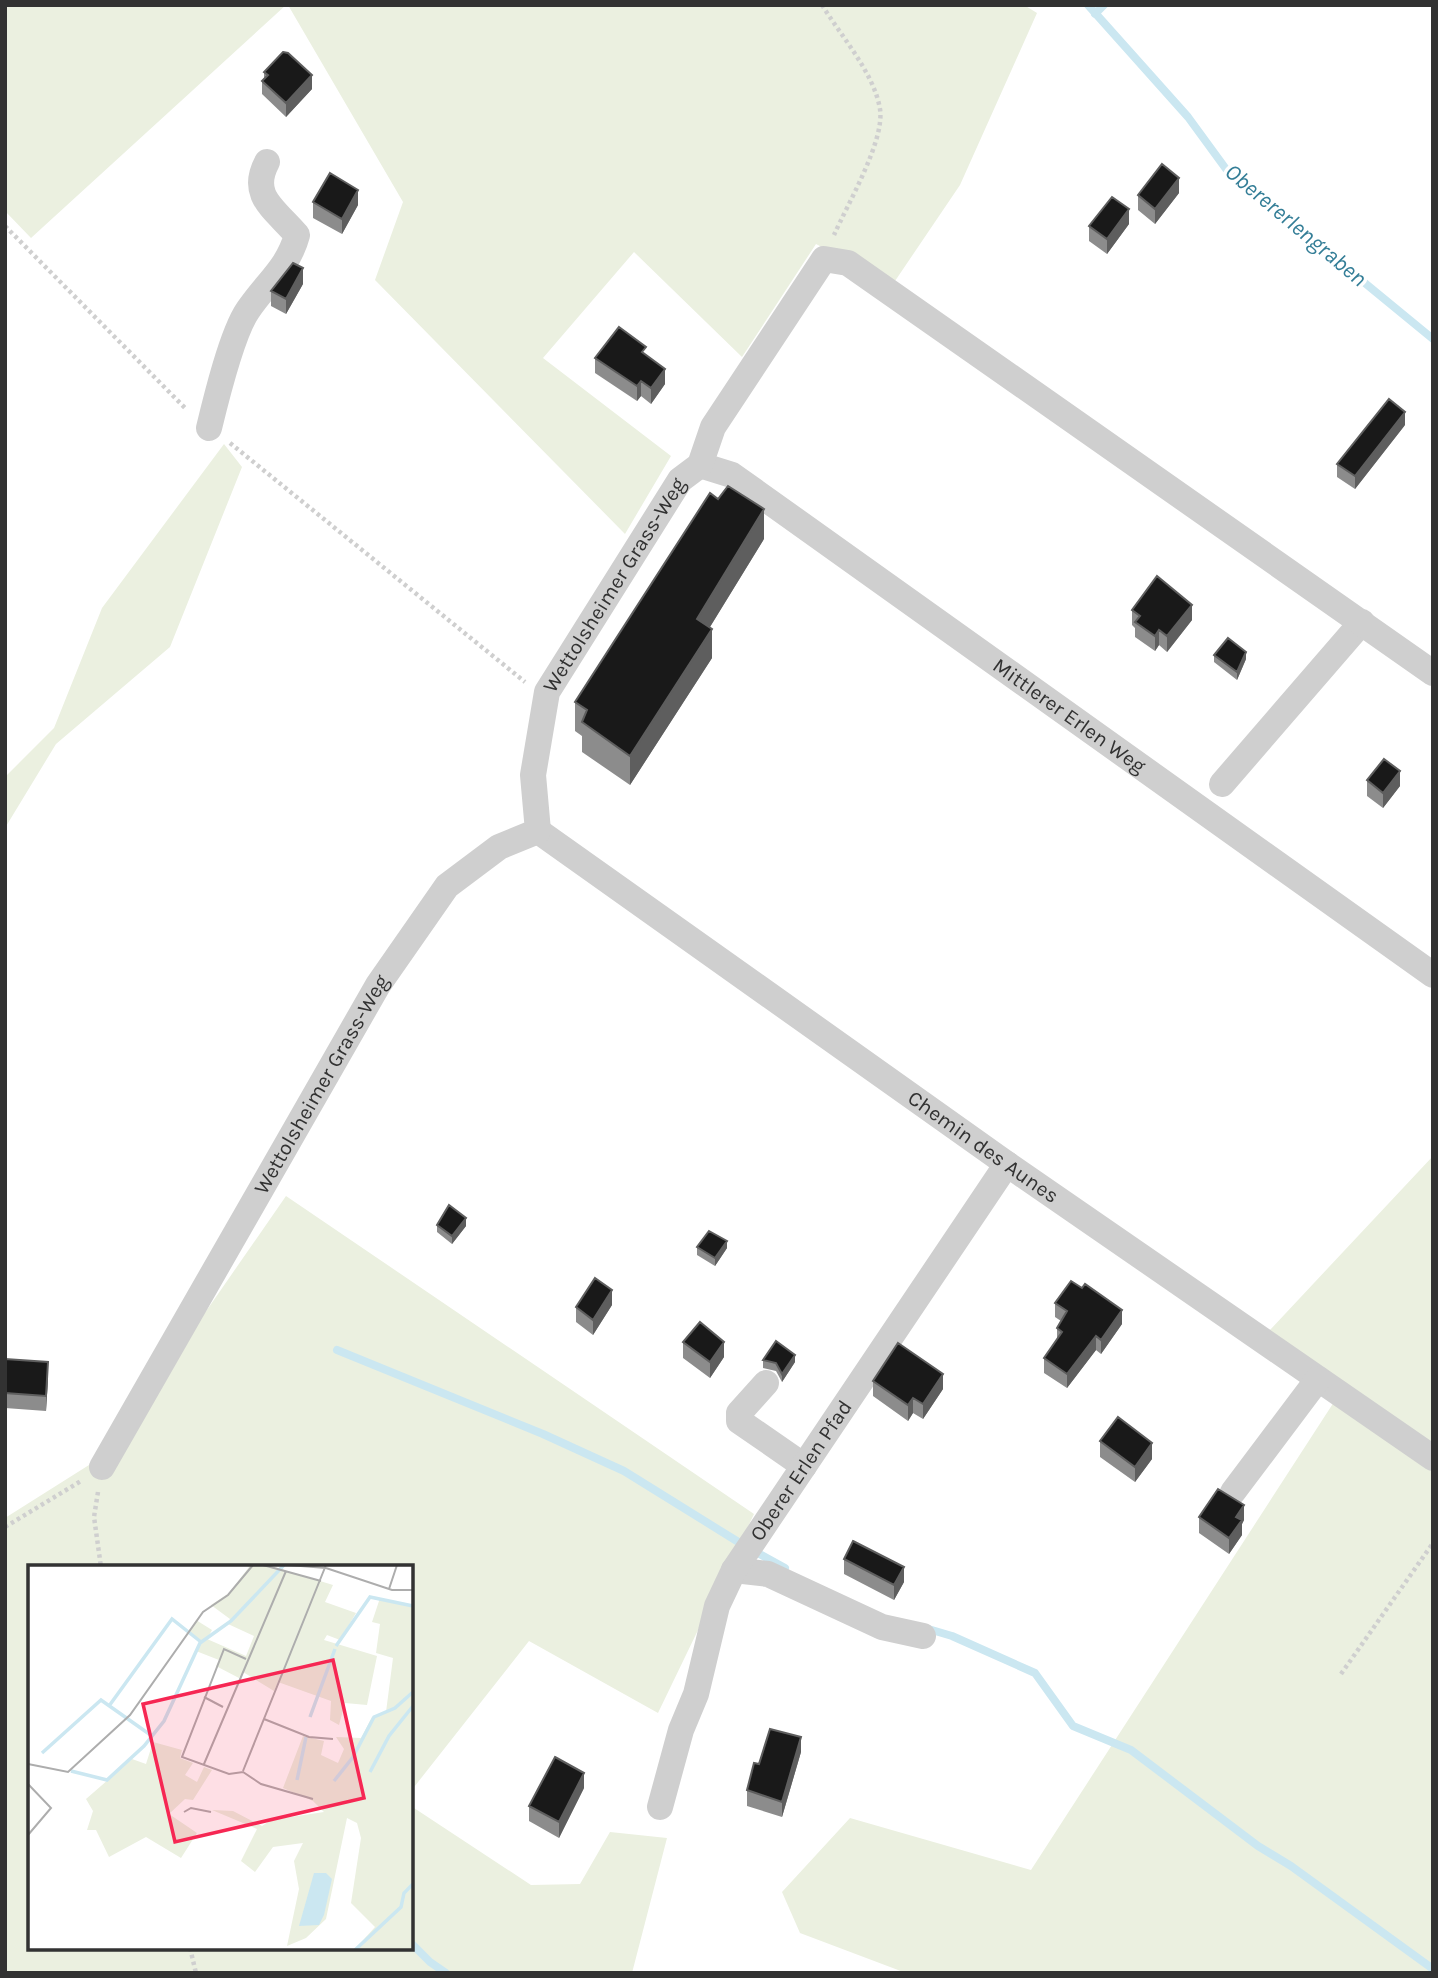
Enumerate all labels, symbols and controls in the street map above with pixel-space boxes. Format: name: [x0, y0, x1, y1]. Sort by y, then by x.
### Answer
water label: Oberererlengraben: [1220, 158, 1372, 292]
street label: Wettolsheimer Grass-Weg: [538, 473, 690, 697]
street label: Mittlerer Erlen Weg: [988, 653, 1151, 778]
street label: Wettolsheimer Grass-Weg: [249, 970, 394, 1198]
street label: Chemin des Aunes: [903, 1086, 1063, 1208]
street label: Oberer Erlen Pfad: [745, 1396, 857, 1545]
inset map: [28, 1565, 413, 1950]

